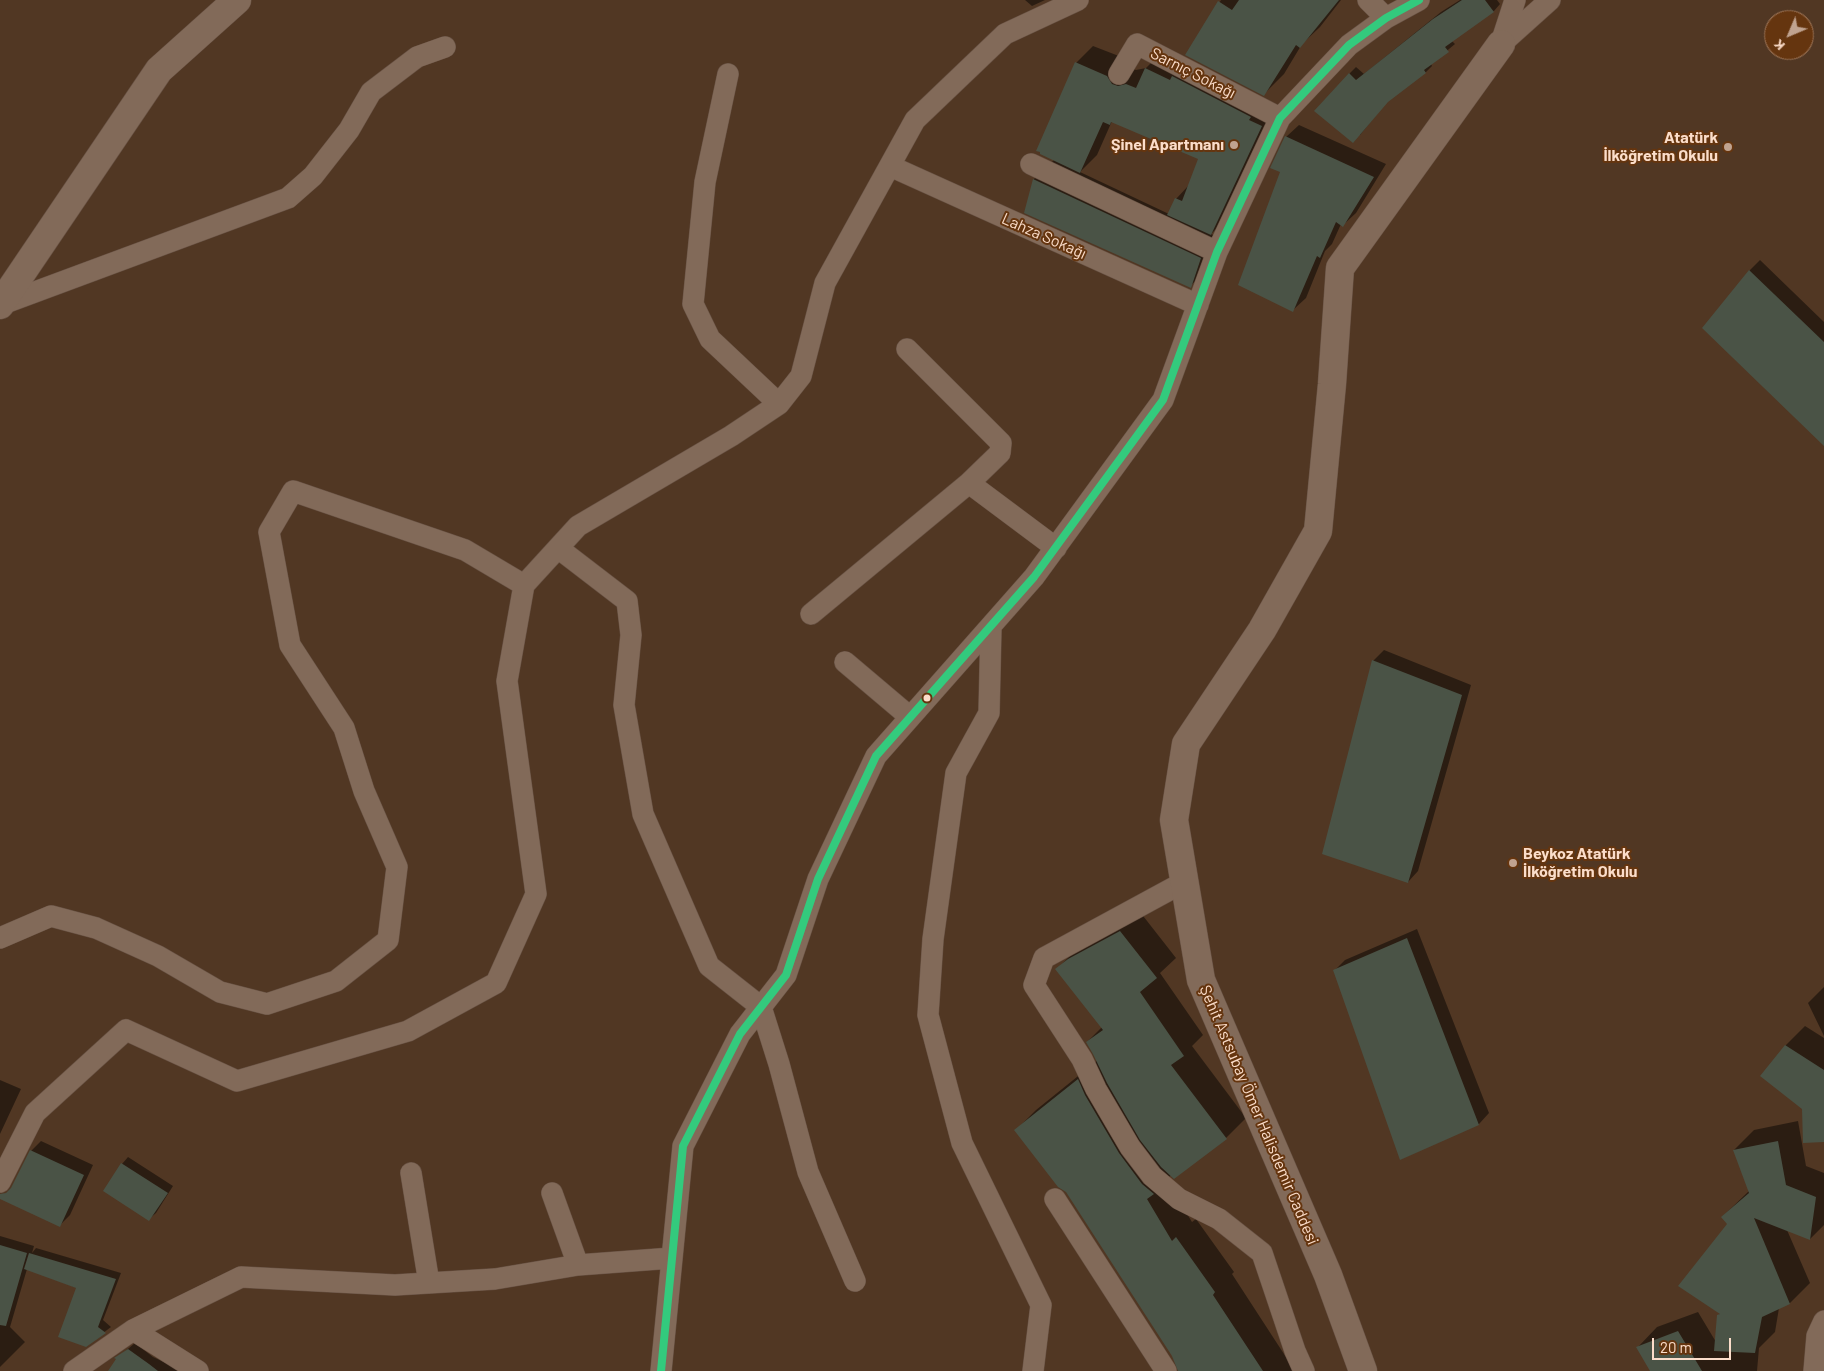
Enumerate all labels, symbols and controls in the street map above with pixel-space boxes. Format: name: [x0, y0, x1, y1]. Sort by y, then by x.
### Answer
north arrow: [1764, 10, 1814, 60]
text: K: [1770, 36, 1788, 54]
street label: Sarnıç Sokağı: [1147, 43, 1239, 103]
place label: Atatürk İlköğretim Okulu: [1603, 128, 1718, 166]
place label: Şinel Apartmanı: [1111, 135, 1224, 155]
marker: Şinel Apartmanı: [1228, 139, 1240, 151]
marker: Atatürk İlköğretim Okulu: [1722, 141, 1734, 153]
street label: Lahza Sokağı: [999, 209, 1089, 263]
unlabelled marker: [922, 693, 932, 703]
place label: Beykoz Atatürk İlköğretim Okulu: [1523, 844, 1638, 882]
marker: Beykoz Atatürk İlköğretim Okulu: [1507, 857, 1519, 869]
street label: Şehit Astsubay Ömer Halisdemir Caddesi: [1195, 982, 1323, 1248]
scale bar: [1654, 1328, 1733, 1360]
text: 20 m: [1660, 1338, 1692, 1356]

